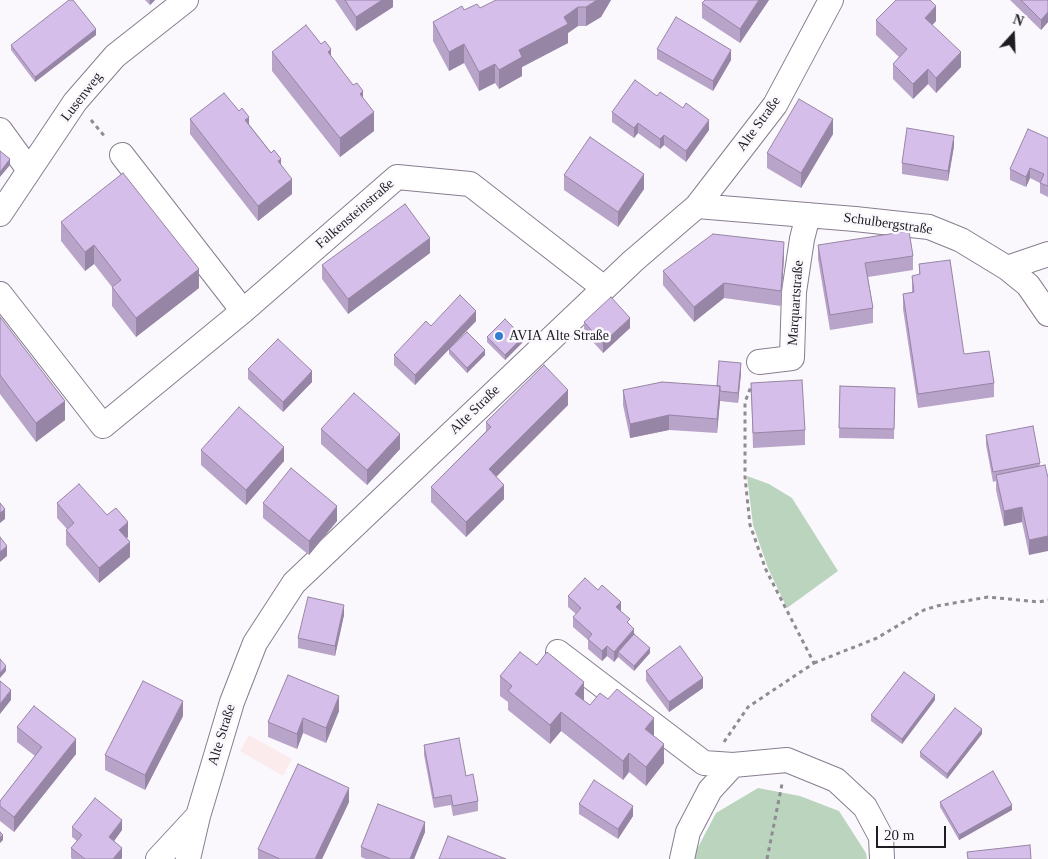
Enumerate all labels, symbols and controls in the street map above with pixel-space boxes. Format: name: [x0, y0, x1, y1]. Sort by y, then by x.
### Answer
north arrow: [988, 10, 1038, 60]
text: N: [1011, 12, 1026, 29]
street label: Lusenweg: [58, 69, 106, 125]
street label: Alte Straße: [734, 93, 784, 155]
street label: Falkensteinstraße: [313, 176, 397, 252]
street label: Schulbergstraße: [842, 209, 934, 239]
street label: Marquartstraße: [785, 260, 807, 346]
place label: AVIA Alte Straße: [509, 328, 609, 344]
marker: AVIA Alte Straße: [493, 330, 505, 342]
street label: Alte Straße: [446, 382, 504, 438]
street label: Alte Straße: [205, 702, 239, 768]
scale bar: [878, 816, 948, 848]
text: 20 m: [884, 827, 914, 843]

